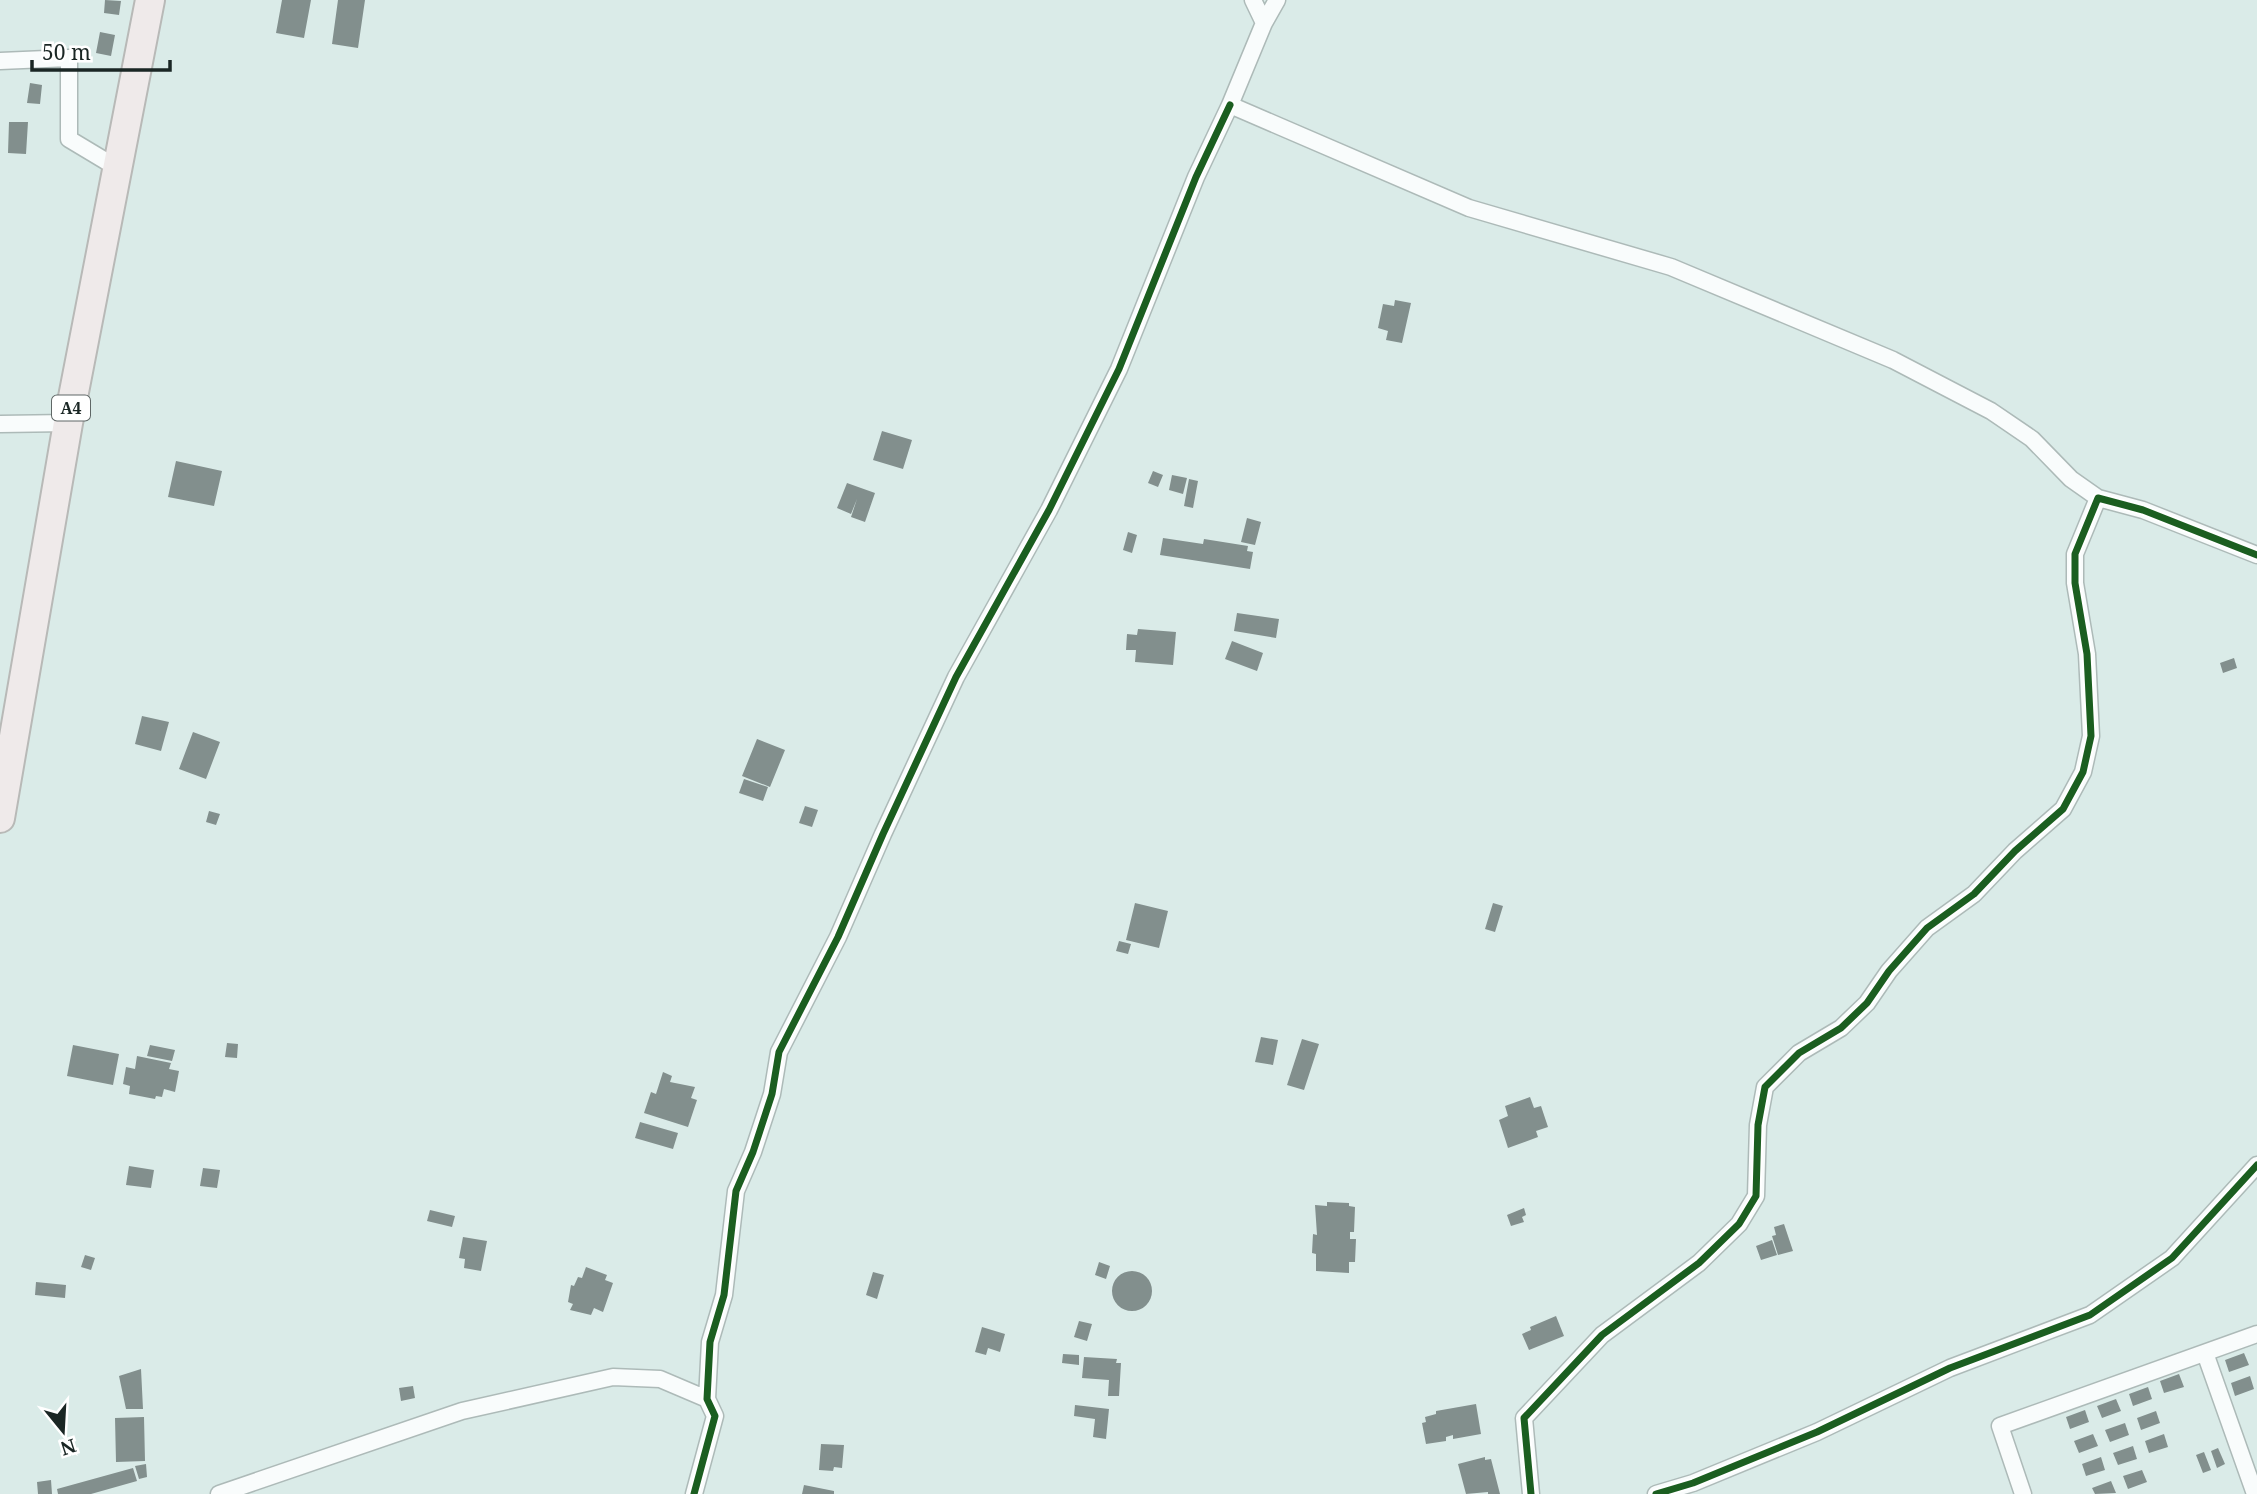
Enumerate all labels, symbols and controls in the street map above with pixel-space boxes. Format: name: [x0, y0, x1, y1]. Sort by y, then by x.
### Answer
scale bar: [32, 28, 170, 72]
text: 50 m: [42, 38, 91, 66]
road number: A4: [52, 396, 90, 420]
north arrow: [28, 1396, 98, 1466]
text: N: [57, 1432, 79, 1462]

